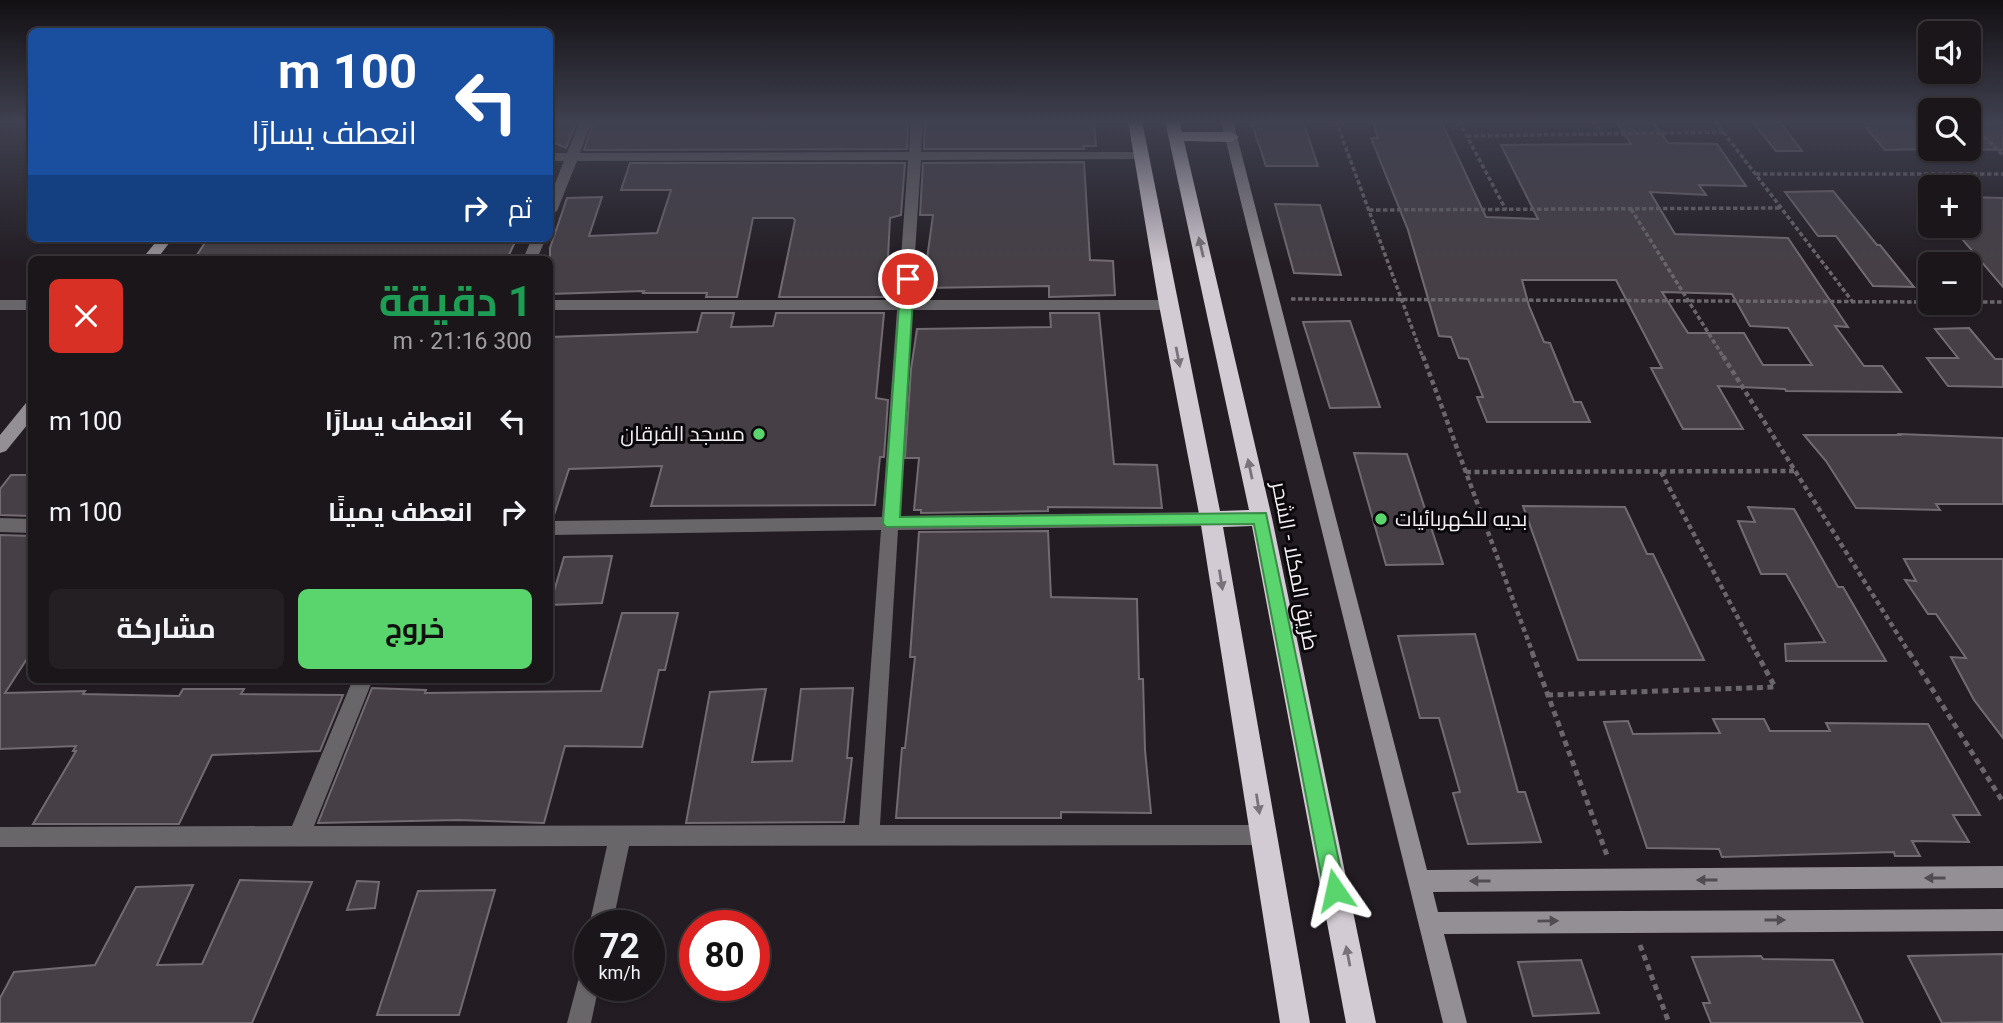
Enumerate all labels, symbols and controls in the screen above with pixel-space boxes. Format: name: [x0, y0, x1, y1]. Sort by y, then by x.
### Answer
map controls: [1918, 21, 1981, 315]
button: sound: [1918, 21, 1981, 84]
text: 100 m: [278, 43, 417, 100]
icon: left: [441, 56, 532, 147]
button: search: [1918, 98, 1981, 161]
text: انعطف يسارًا: [251, 114, 417, 152]
button: +: [1918, 175, 1981, 238]
icon: right: [456, 189, 494, 227]
text: ثم: [508, 194, 532, 224]
one-way arrow: [1195, 236, 1206, 258]
pin: [878, 249, 938, 309]
button: −: [1918, 252, 1981, 315]
icon: arrive: [889, 260, 927, 298]
text: 1 دقيقة: [379, 277, 532, 326]
button: close: [49, 279, 123, 353]
text: 300 m · 21:16: [393, 328, 532, 355]
one-way arrow: [1172, 346, 1183, 368]
icon: left: [494, 402, 532, 440]
text: 100 m: [49, 406, 122, 436]
text: انعطف يسارًا: [325, 406, 473, 436]
place label: مسجد الفرقان: [620, 422, 745, 447]
marker: مسجد الفرقان: [751, 426, 767, 442]
one-way arrow: [1244, 458, 1255, 480]
street label: طريق المكلا - الشحر: [1266, 479, 1323, 653]
icon: right: [494, 493, 532, 531]
text: 100 m: [49, 497, 122, 527]
text: انعطف يمينًا: [328, 497, 473, 527]
place label: بديه للكهربائيات: [1395, 507, 1527, 532]
marker: بديه للكهربائيات: [1373, 511, 1389, 527]
one-way arrow: [1216, 569, 1227, 591]
button: مشاركة: [49, 589, 284, 669]
button: خروج: [298, 589, 532, 669]
one-way arrow: [1253, 794, 1264, 816]
position arrow: [1298, 853, 1372, 927]
one-way arrow: [1924, 872, 1946, 884]
one-way arrow: [1696, 874, 1718, 885]
one-way arrow: [1469, 875, 1491, 887]
speed limit sign: 80: [679, 910, 770, 1001]
one-way arrow: [1765, 914, 1787, 926]
one-way arrow: [1537, 915, 1559, 927]
text: 72: [599, 926, 640, 967]
one-way arrow: [1342, 945, 1353, 967]
text: km/h: [598, 962, 641, 983]

